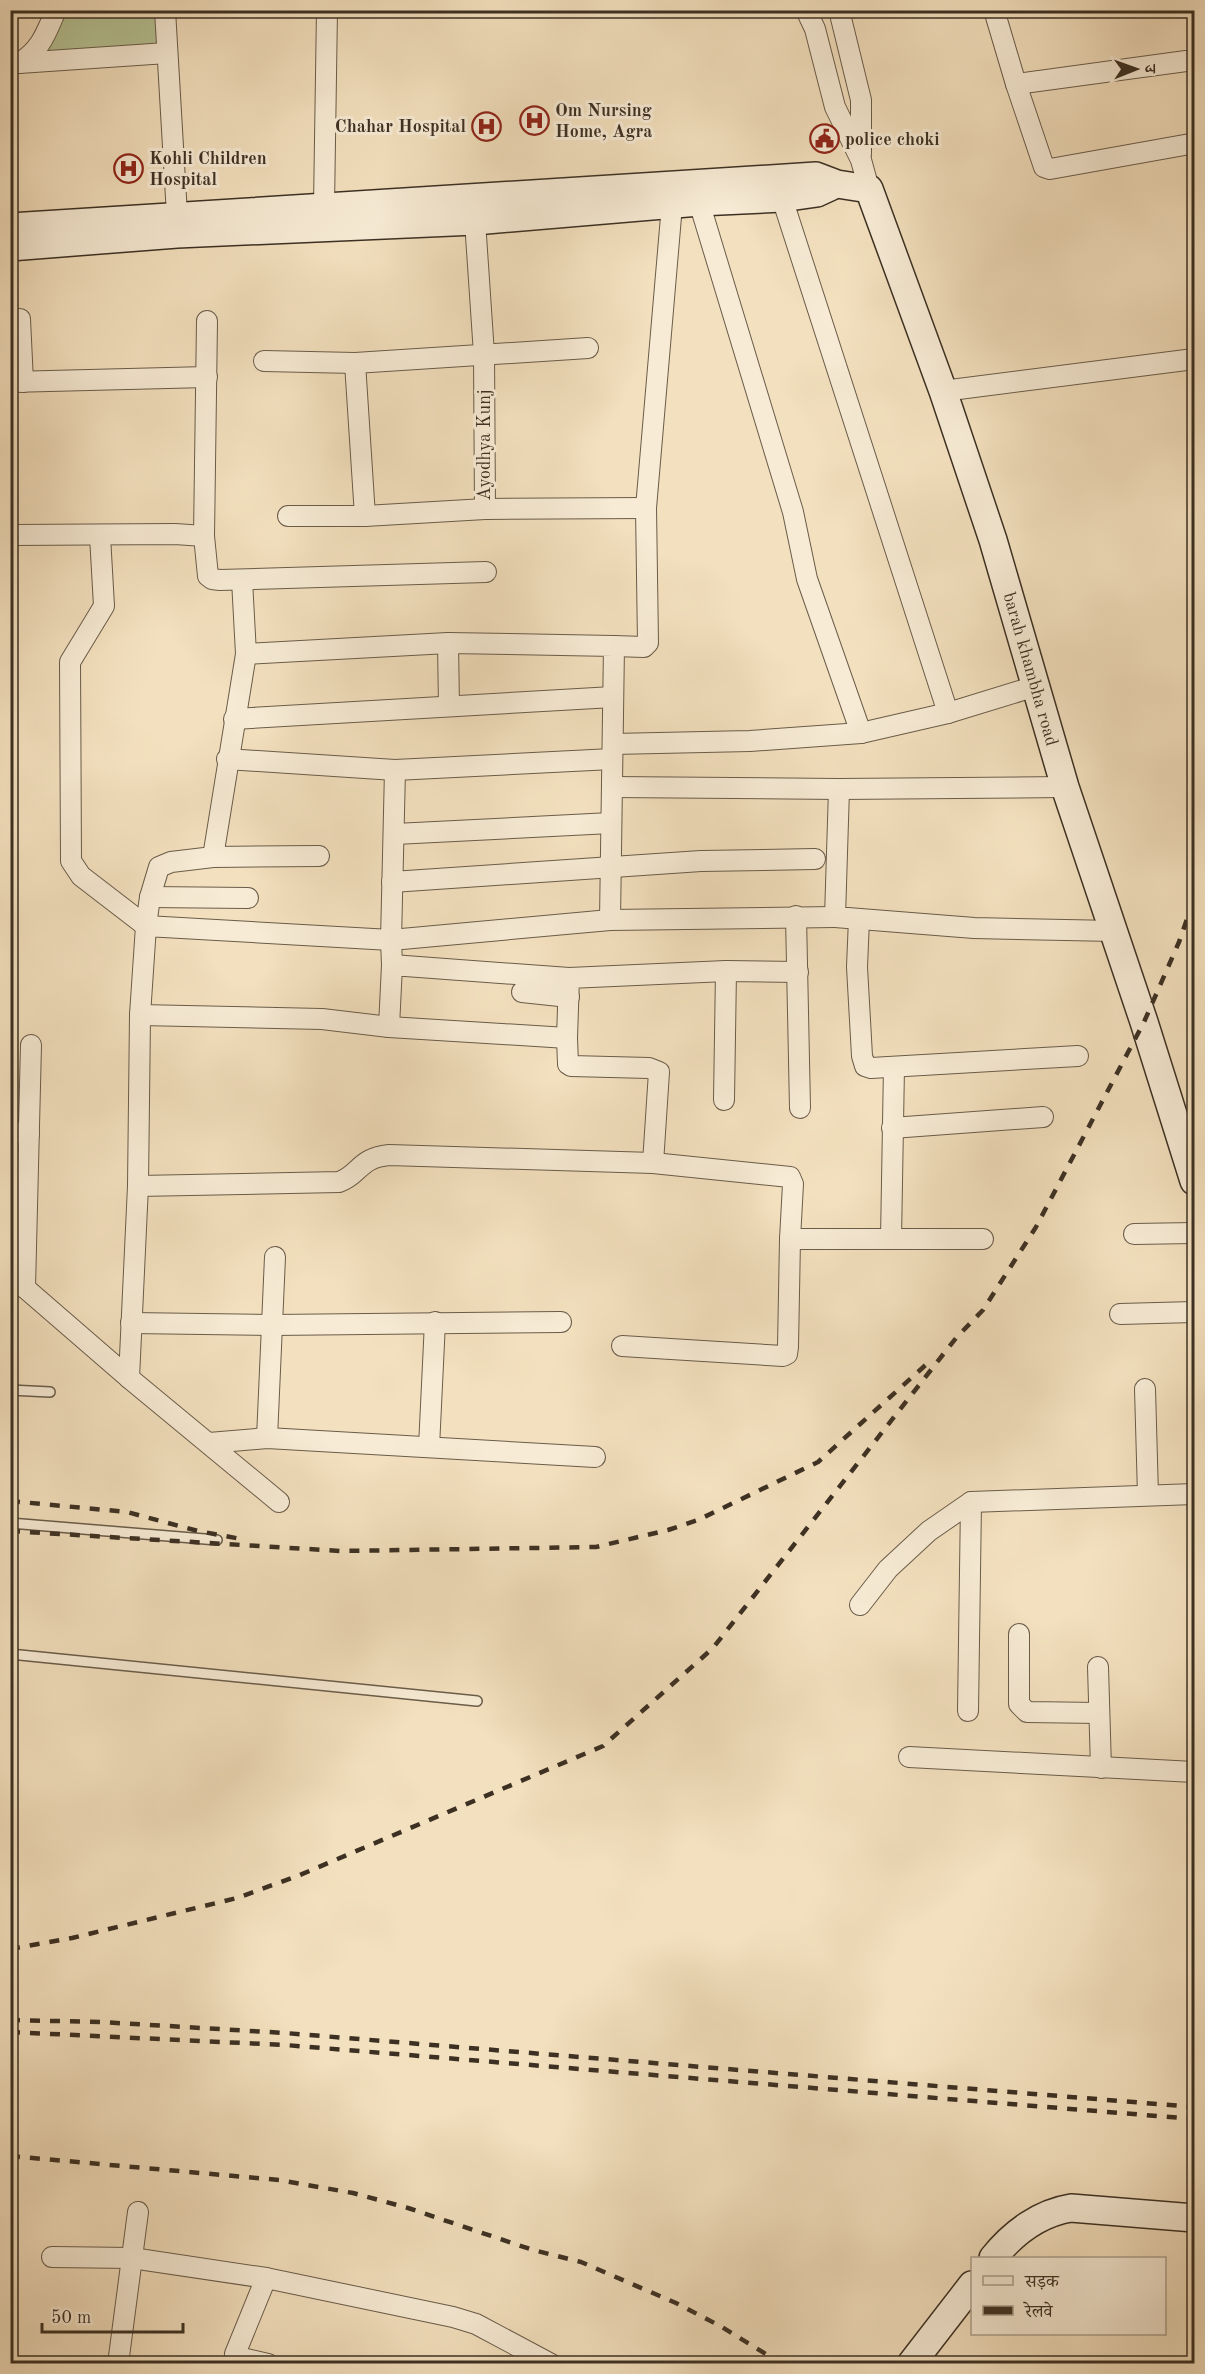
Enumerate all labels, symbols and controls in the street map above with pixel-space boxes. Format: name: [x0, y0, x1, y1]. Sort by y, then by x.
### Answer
north arrow: [1106, 39, 1166, 99]
text: उ: [1141, 64, 1157, 75]
place label: Om Nursing Home, Agra: [555, 102, 652, 141]
hospital icon: Om Nursing Home, Agra: [518, 104, 550, 136]
hospital icon: Chahar Hospital: [471, 110, 503, 142]
place label: Chahar Hospital: [335, 118, 466, 136]
public building icon: police choki: [808, 123, 840, 155]
place label: police choki: [845, 131, 940, 149]
place label: Kohli Children Hospital: [149, 150, 267, 189]
hospital icon: Kohli Children Hospital: [112, 152, 144, 184]
street label: Ayodhya Kunj: [476, 389, 494, 501]
street label: barah khambha road: [999, 590, 1061, 748]
legend: [971, 2257, 1166, 2335]
text: सड़क: [1024, 2273, 1060, 2291]
scale bar: [42, 2296, 183, 2334]
text: रेलवे: [1023, 2301, 1054, 2321]
text: 50 m: [51, 2309, 91, 2327]

